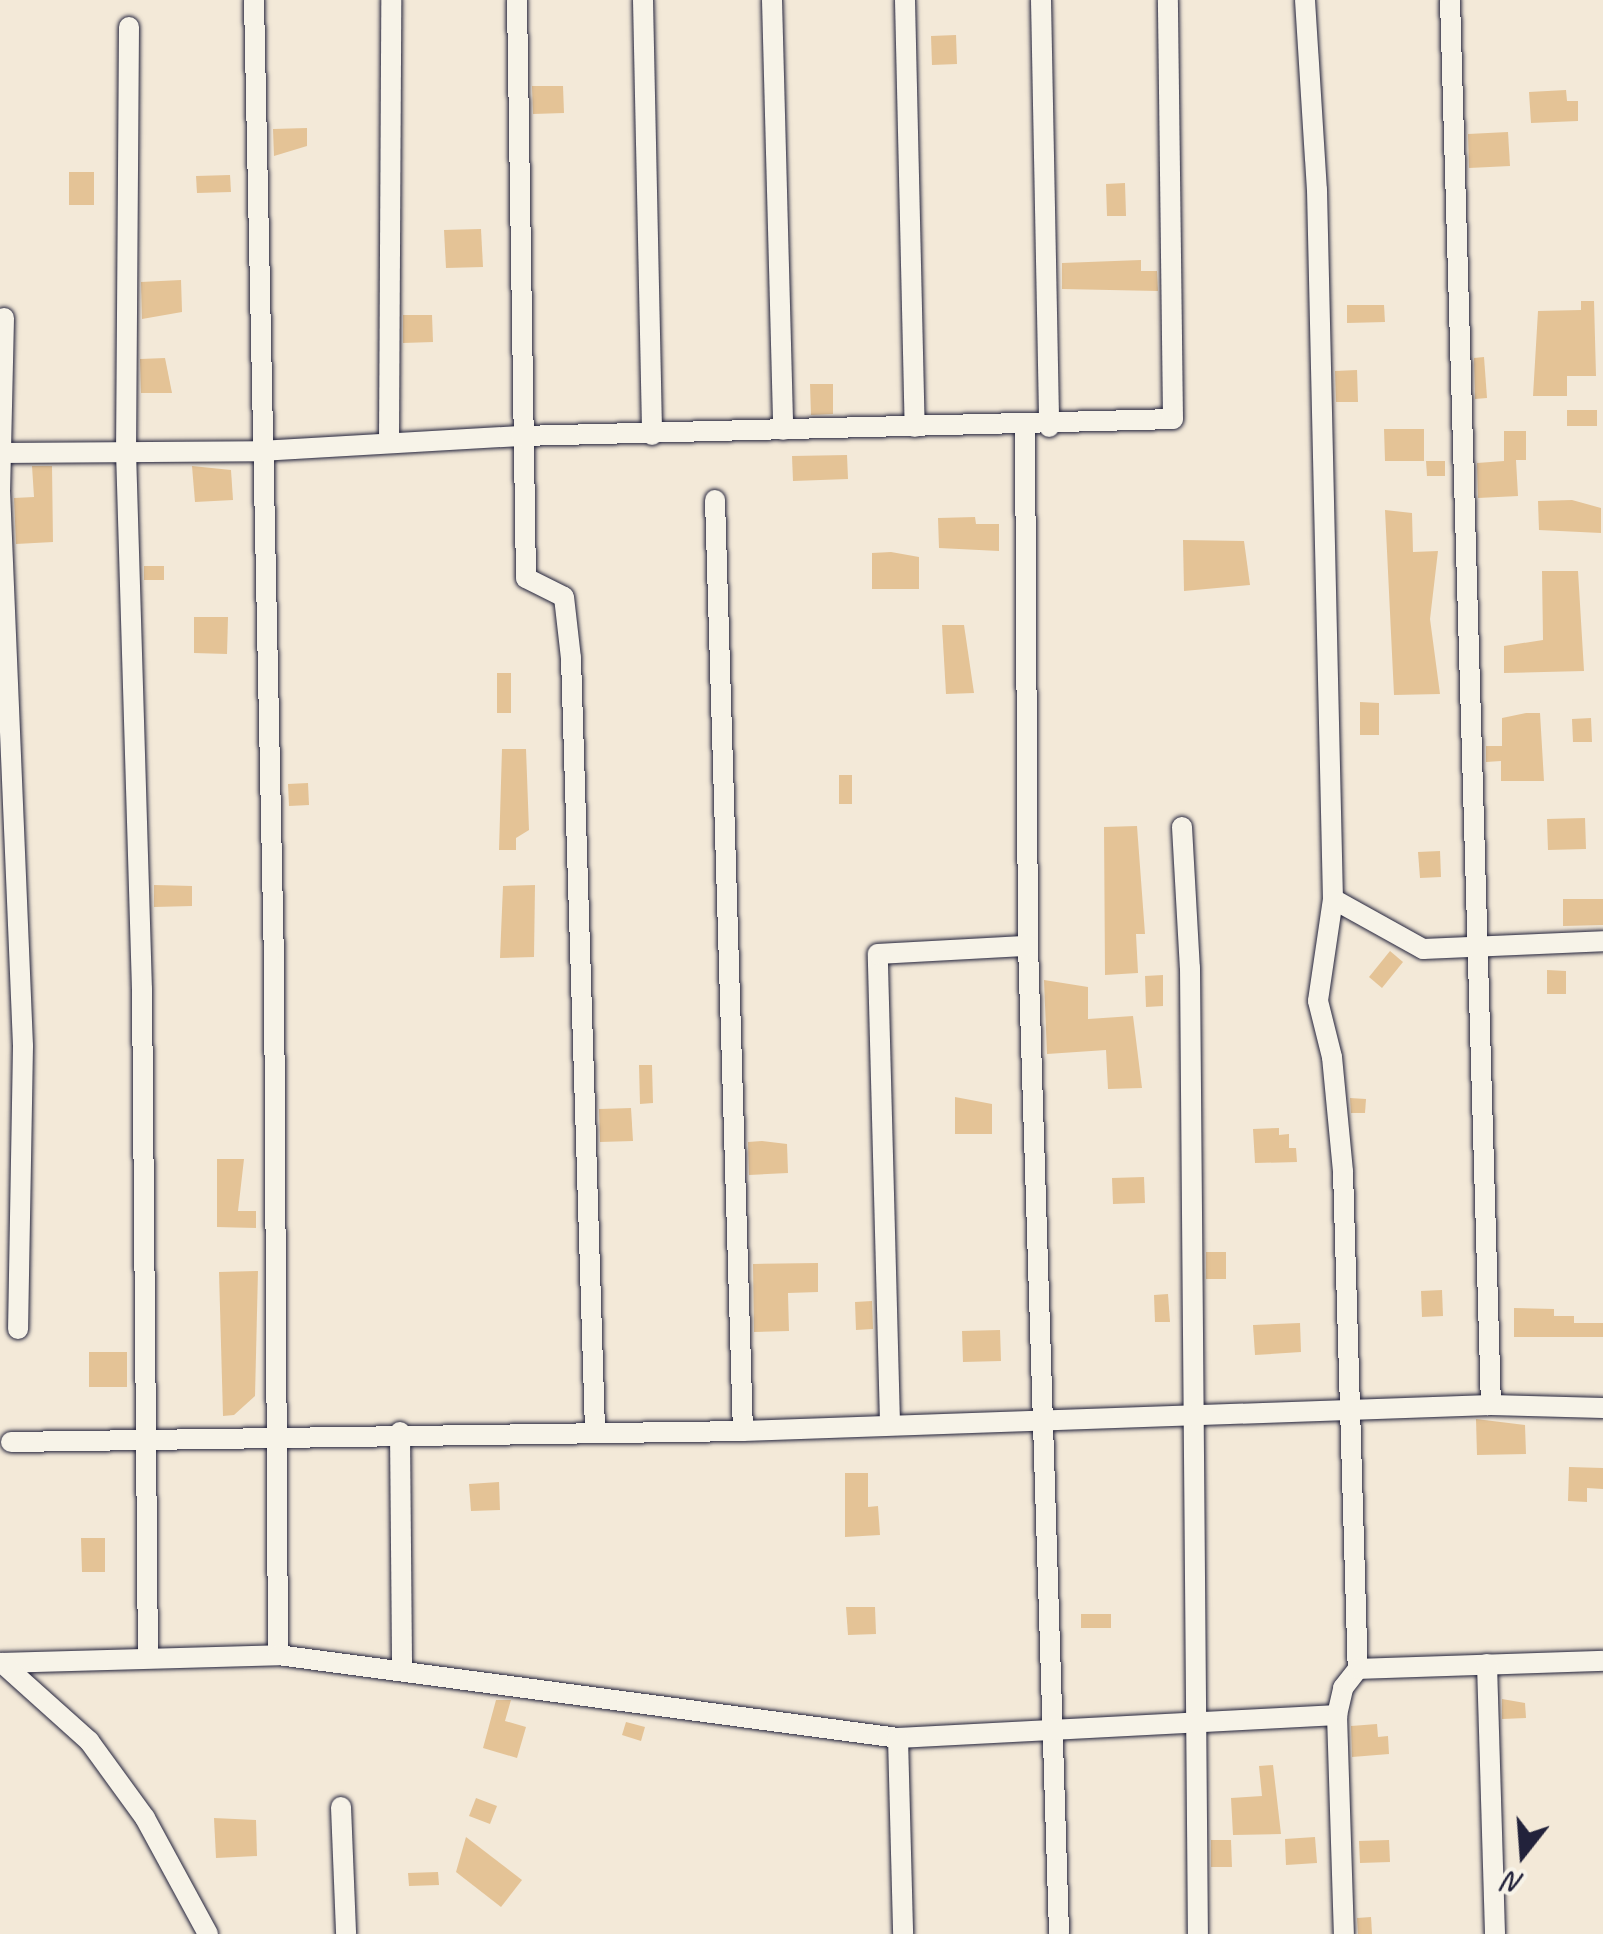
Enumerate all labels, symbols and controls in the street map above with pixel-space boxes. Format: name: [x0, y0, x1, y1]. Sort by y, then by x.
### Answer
north arrow: [1473, 1804, 1573, 1904]
text: N: [1501, 1864, 1527, 1902]

